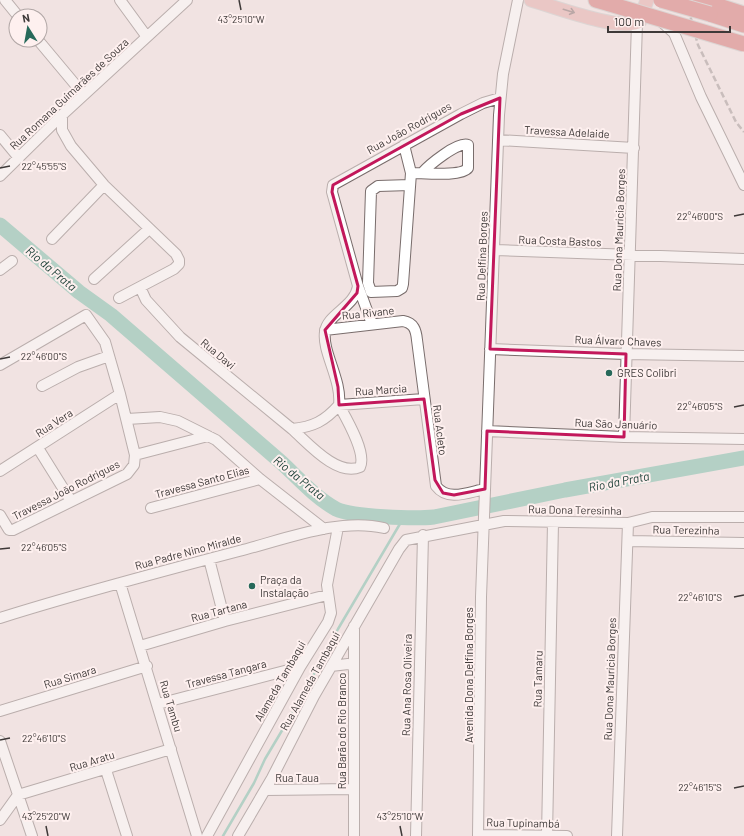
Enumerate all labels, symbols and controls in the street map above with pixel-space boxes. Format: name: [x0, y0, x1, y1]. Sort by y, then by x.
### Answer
north arrow: [8, 8, 48, 48]
one-way arrow: [562, 8, 575, 15]
scale bar: [608, 8, 730, 34]
text: N: [21, 11, 31, 25]
text: 43°25'10"W: [218, 13, 265, 25]
text: 100 m: [614, 14, 644, 28]
street label: Rua Romana Guimarães de Souza: [7, 35, 131, 152]
street label: Rua João Rodrigues: [364, 99, 453, 156]
street label: Travessa Adelaide: [524, 123, 610, 140]
text: 22°45'55"S: [21, 160, 67, 172]
street label: Rua Dona Maurícia Borges: [610, 168, 627, 292]
text: 22°46'00"S: [677, 210, 723, 222]
street label: Rua Delfina Borges: [473, 211, 490, 301]
street label: Rua Costa Bastos: [518, 233, 602, 248]
water label: Rio da Prata: [24, 243, 80, 293]
street label: Rua Rivane: [341, 303, 395, 322]
street label: Rua Álvaro Chaves: [574, 332, 662, 349]
street label: Rua Davi: [199, 336, 238, 372]
text: 22°46'00"S: [21, 350, 67, 362]
place label: GRES Colibri: [617, 366, 677, 379]
marker: GRES Colibri: [604, 368, 614, 378]
street label: Rua Marcia: [355, 381, 407, 398]
text: 22°46'05"S: [677, 400, 723, 412]
street label: Rua Acleto: [431, 404, 450, 456]
street label: Rua Vera: [33, 406, 75, 439]
street label: Rua Sāo Januário: [574, 416, 658, 431]
water label: Rio da Prata: [271, 452, 328, 502]
street label: Travessa Joāo Rodrigues: [10, 457, 122, 522]
street label: Travessa Santo Elias: [153, 463, 250, 500]
water label: Rio da Prata: [587, 468, 650, 494]
street label: Rua Dona Teresinha: [528, 502, 622, 517]
street label: Rua Terezinha: [653, 522, 720, 537]
street label: Rua Padre Nino Miralde: [133, 531, 243, 572]
text: 22°46'05"S: [21, 541, 67, 553]
place label: Praça da Instalação: [260, 573, 309, 599]
marker: Praça da Instalação: [247, 581, 257, 591]
text: 22°46'10"S: [678, 591, 722, 603]
street label: Rua Tartana: [189, 597, 248, 624]
street label: Avenida Dona Delfina Borges: [462, 607, 475, 743]
street label: Rua Dona Maurícia Borges: [601, 617, 618, 741]
street label: Rua Alameda Tambaqui: [277, 629, 342, 733]
street label: Rua Ana Rosa Oliveira: [399, 634, 414, 736]
street label: Alameda Tambaqui: [251, 638, 308, 723]
street label: Rua Tamaru: [531, 650, 544, 707]
street label: Travessa Tangara: [184, 656, 268, 691]
street label: Rua Simara: [42, 662, 98, 691]
street label: Rua Barão do Rio Branco: [335, 673, 348, 789]
street label: Rua Tambu: [157, 679, 185, 733]
text: 22°46'10"S: [22, 732, 66, 744]
street label: Rua Aratu: [68, 747, 116, 774]
street label: Rua Taua: [275, 771, 319, 784]
text: 22°46'15"S: [678, 781, 722, 793]
text: 43°25'20"W: [22, 810, 71, 822]
text: 43°25'10"W: [377, 810, 424, 822]
street label: Rua Tupinambá: [486, 815, 560, 830]

